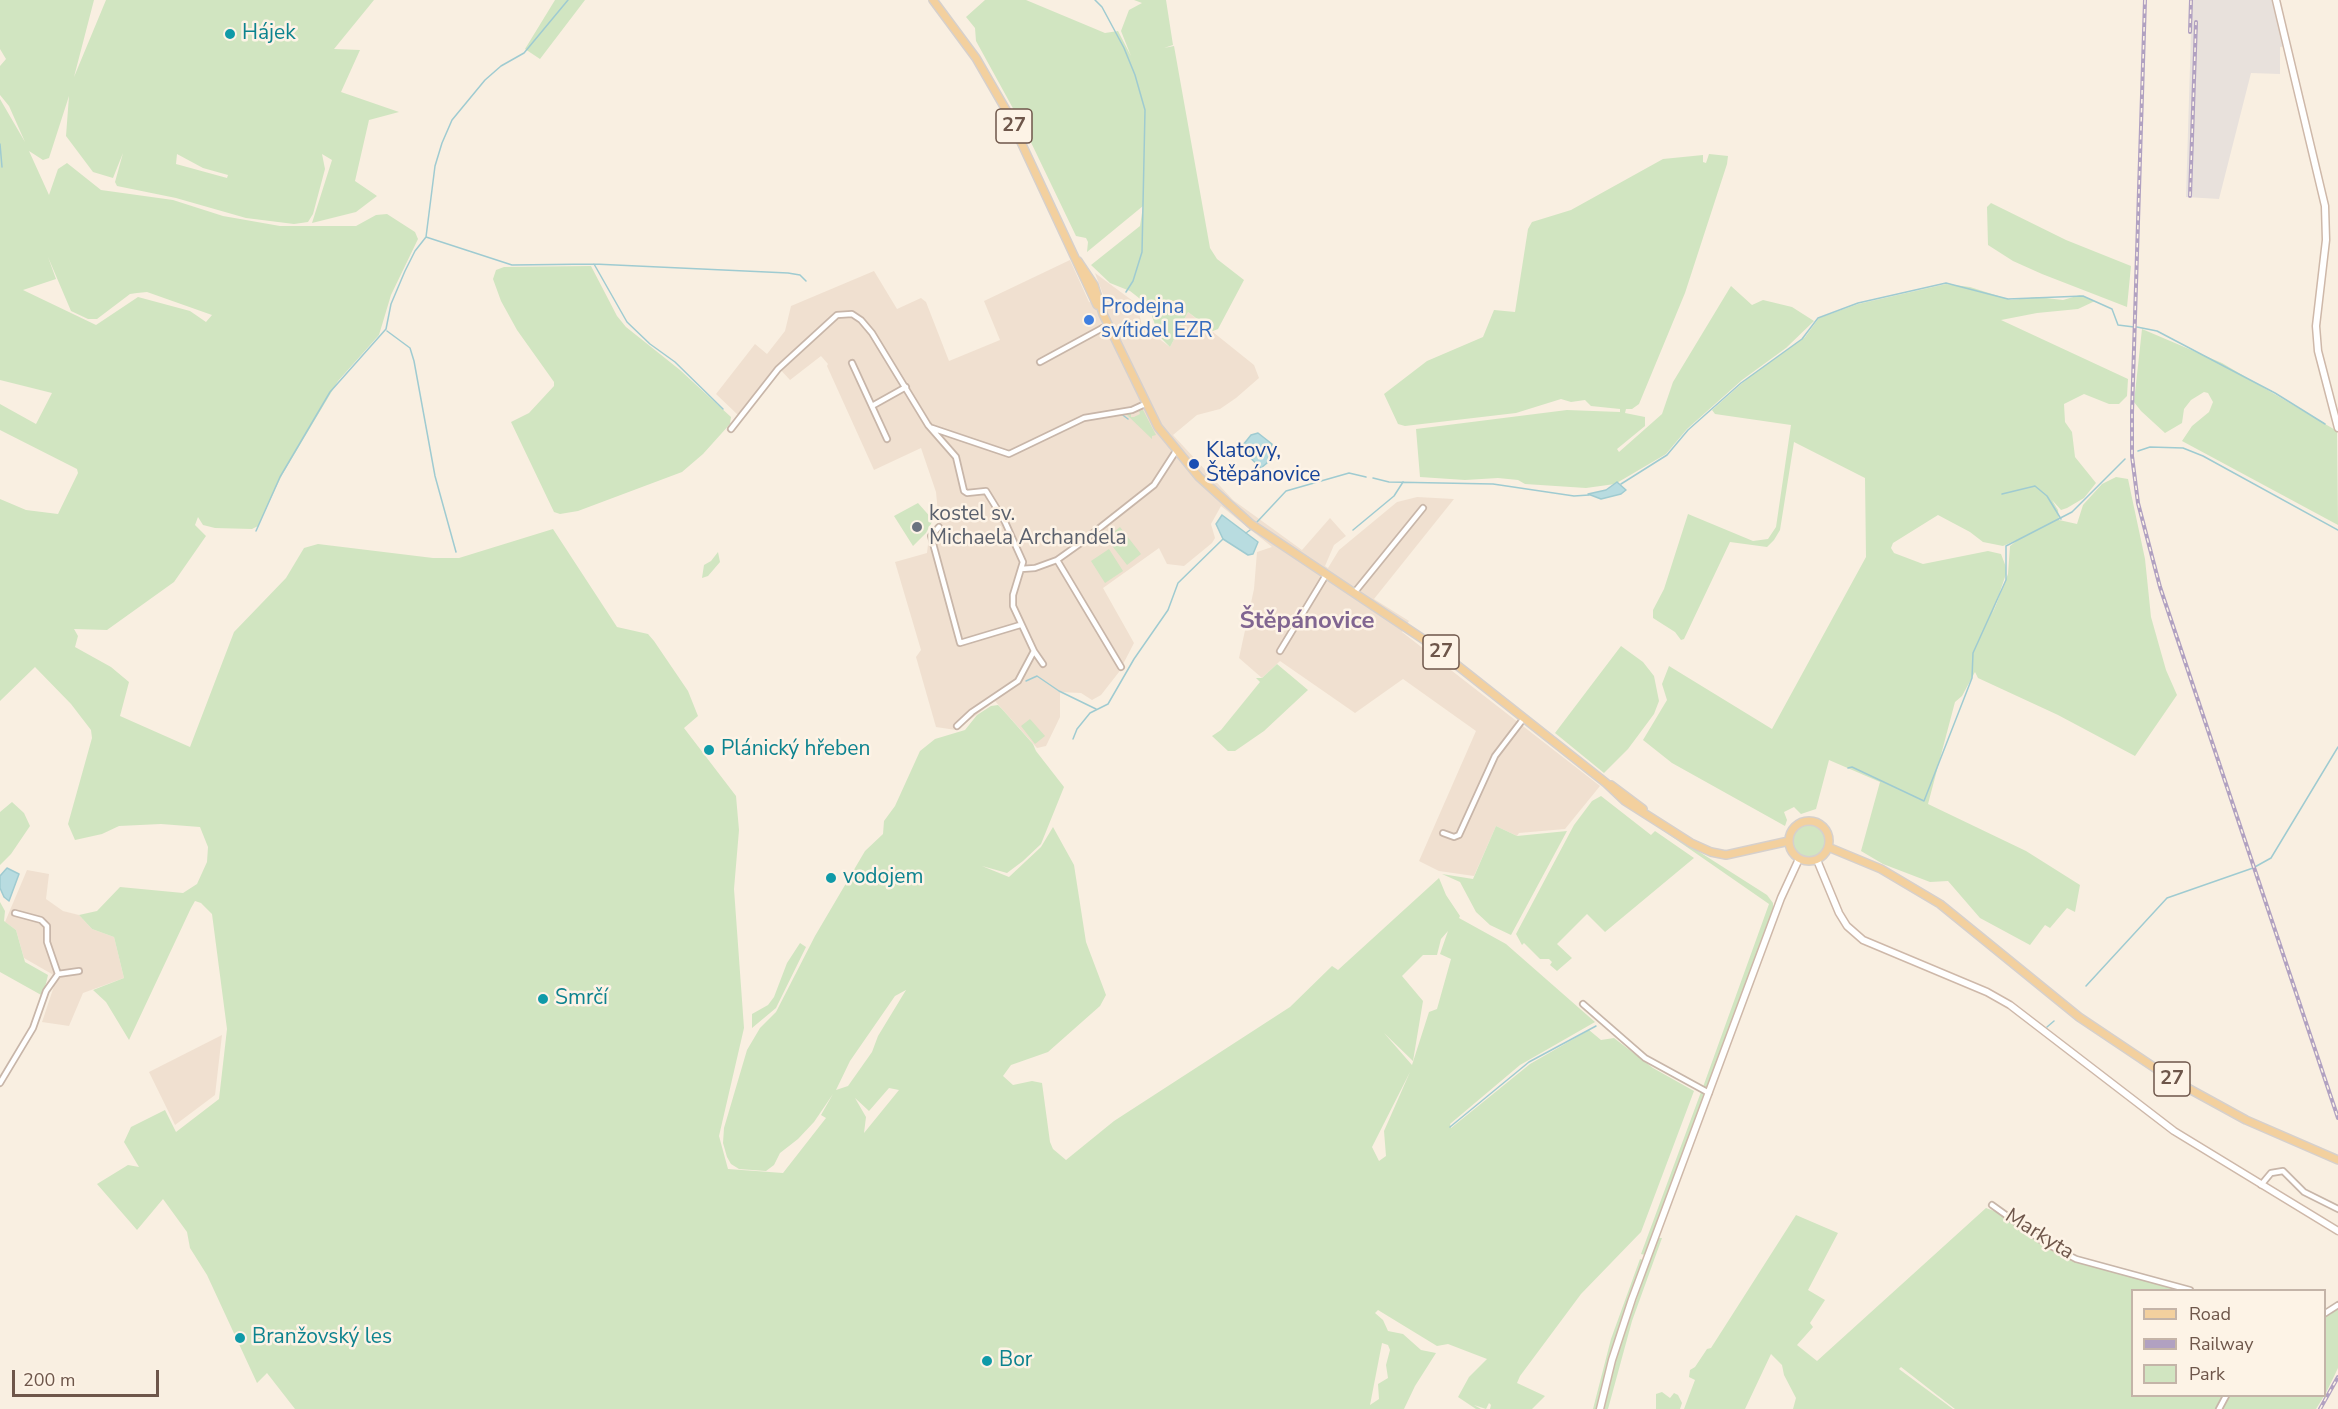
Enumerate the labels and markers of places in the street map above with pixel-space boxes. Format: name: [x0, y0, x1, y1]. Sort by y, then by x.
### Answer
place label: Hájek: [242, 21, 296, 47]
marker: Hájek: [223, 27, 237, 41]
place label: Prodejna svítidel EZR: [1101, 295, 1212, 345]
marker: Prodejna svítidel EZR: [1082, 313, 1096, 327]
place label: Klatovy, Štěpánovice: [1206, 439, 1320, 489]
marker: Klatovy, Štěpánovice: [1187, 457, 1201, 471]
place label: kostel sv. Michaela Archandela: [929, 502, 1127, 552]
marker: kostel sv. Michaela Archandela: [910, 520, 924, 534]
place label: Plánický hřeben: [721, 737, 870, 763]
marker: Plánický hřeben: [702, 743, 716, 757]
place label: vodojem: [843, 865, 923, 891]
marker: vodojem: [824, 871, 838, 885]
place label: Smrčí: [555, 986, 608, 1012]
marker: Smrčí: [536, 992, 550, 1006]
place label: Branžovský les: [252, 1325, 392, 1351]
marker: Branžovský les: [233, 1331, 247, 1345]
place label: Bor: [999, 1348, 1032, 1374]
marker: Bor: [980, 1354, 994, 1368]

